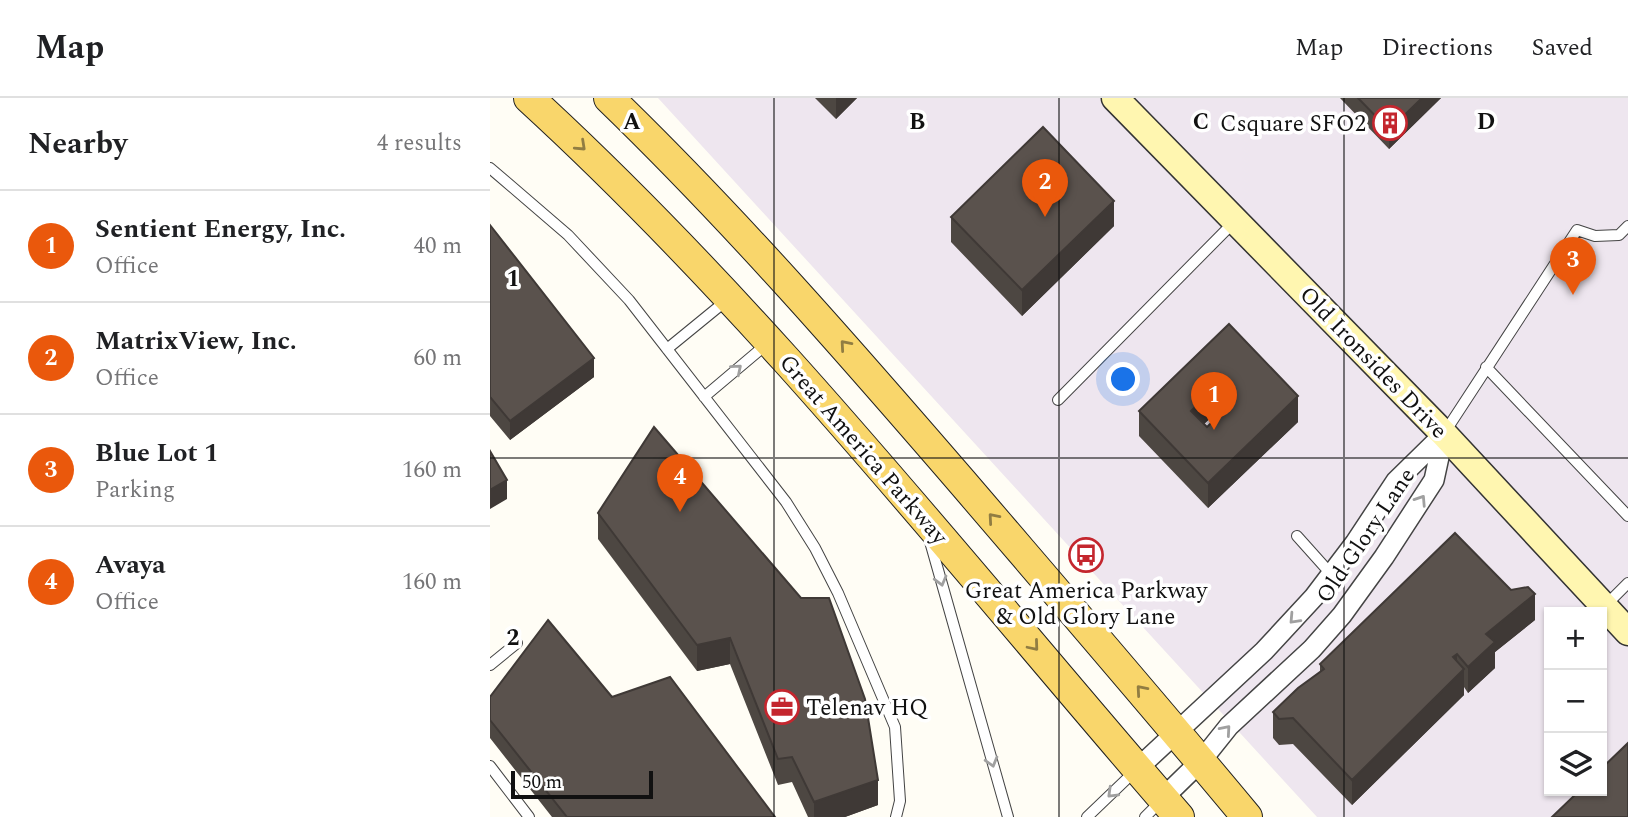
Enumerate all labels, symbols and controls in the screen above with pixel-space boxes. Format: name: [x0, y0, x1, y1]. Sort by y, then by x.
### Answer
text: Map: [35, 23, 104, 73]
text: Map: [1295, 30, 1343, 66]
text: Directions: [1381, 30, 1493, 66]
text: Saved: [1531, 30, 1593, 66]
building icon: Csquare SFO2: [1371, 104, 1409, 142]
text: A: [623, 105, 641, 140]
text: B: [909, 105, 925, 140]
text: C: [1193, 105, 1209, 140]
text: D: [1477, 105, 1495, 140]
place label: Csquare SFO2: [1220, 107, 1366, 142]
text: Nearby: [28, 121, 127, 167]
text: 4 results: [377, 126, 462, 161]
one-way arrow: [573, 137, 586, 150]
pin: 2: [1022, 159, 1068, 217]
text: Sentient Energy, Inc.: [95, 209, 346, 249]
text: 1: [45, 229, 57, 264]
text: 40 m: [413, 229, 462, 264]
pin: 3: [1550, 237, 1596, 295]
text: Office: [95, 249, 159, 284]
text: 1: [507, 262, 519, 297]
street label: Old Ironsides Drive: [1291, 279, 1455, 447]
text: MatrixView, Inc.: [95, 321, 297, 361]
one-way arrow: [841, 340, 853, 353]
text: 2: [45, 341, 57, 376]
text: 60 m: [413, 341, 462, 376]
street label: Great America Parkway: [770, 347, 956, 554]
text: Office: [95, 361, 159, 396]
your location: [1106, 362, 1140, 396]
one-way arrow: [728, 365, 741, 377]
pin: 1: [1191, 372, 1237, 430]
text: Blue Lot 1: [95, 433, 219, 473]
text: 3: [45, 453, 57, 488]
text: 160 m: [402, 453, 462, 488]
pin: 4: [657, 454, 703, 512]
street label: Old Glory Lane: [1308, 461, 1425, 611]
text: Parking: [95, 473, 175, 508]
one-way arrow: [1413, 494, 1426, 507]
one-way arrow: [989, 513, 1001, 526]
bus stop icon: Great America Parkway & Old Glory Lane: [1067, 536, 1105, 574]
text: Avaya: [95, 545, 166, 585]
text: 4: [45, 565, 57, 600]
text: 160 m: [402, 565, 462, 600]
place label: Great America Parkway & Old Glory Lane: [965, 574, 1208, 635]
one-way arrow: [933, 575, 947, 587]
text: Office: [95, 585, 159, 620]
map controls: [1544, 607, 1607, 796]
button: +: [1544, 607, 1607, 670]
one-way arrow: [1289, 611, 1302, 624]
text: 2: [507, 621, 520, 656]
one-way arrow: [1026, 637, 1038, 650]
button: −: [1544, 670, 1607, 733]
one-way arrow: [1137, 685, 1149, 698]
office icon: Telenav HQ: [763, 688, 801, 726]
place label: Telenav HQ: [806, 691, 928, 726]
one-way arrow: [1218, 726, 1230, 739]
button: layers: [1544, 733, 1607, 796]
one-way arrow: [984, 756, 998, 768]
scale bar: [511, 768, 653, 800]
text: 50 m: [522, 768, 562, 797]
one-way arrow: [1107, 785, 1120, 798]

